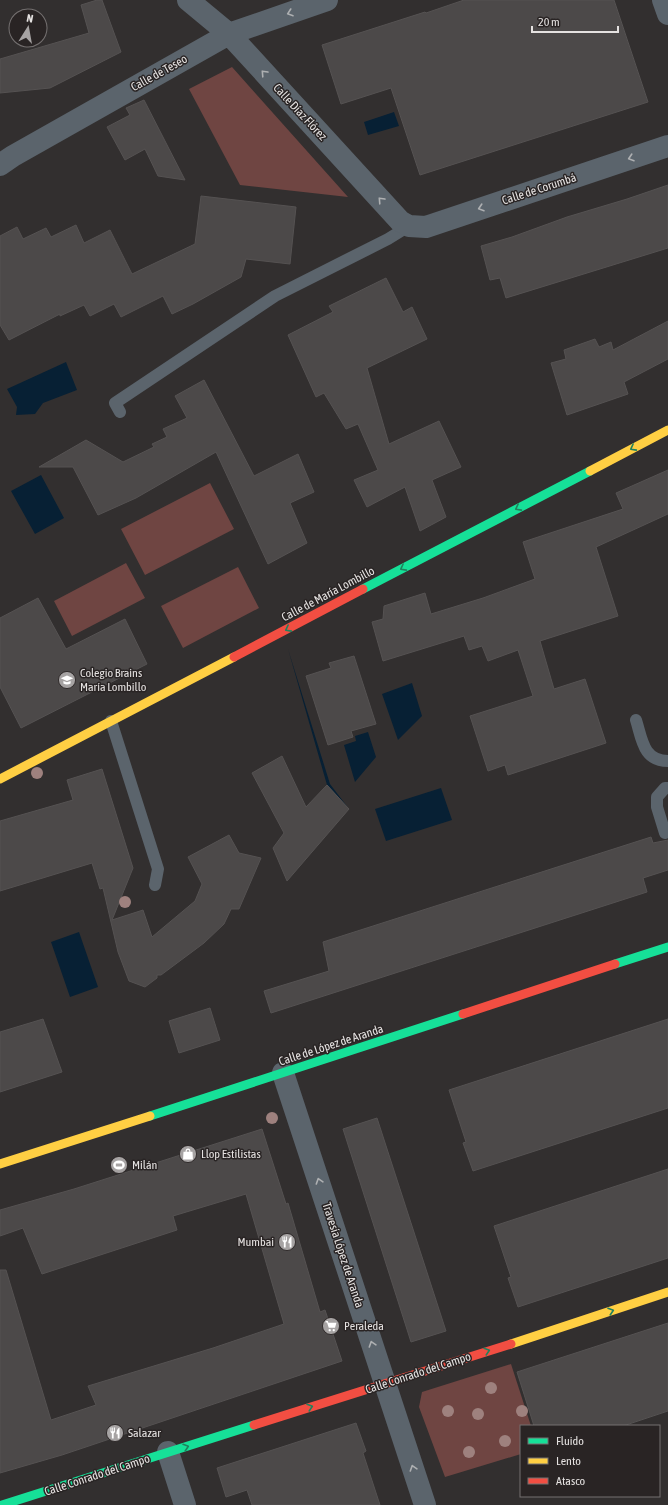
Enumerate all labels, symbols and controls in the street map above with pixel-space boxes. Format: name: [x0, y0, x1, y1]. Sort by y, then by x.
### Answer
north arrow: [8, 8, 48, 48]
one-way arrow: [287, 8, 294, 16]
scale bar: [532, 8, 618, 34]
text: N: [26, 12, 34, 25]
text: 20 m: [538, 15, 560, 29]
street label: Calle de Teseo: [128, 52, 190, 94]
one-way arrow: [262, 70, 269, 78]
street label: Calle Díaz Flórez: [270, 81, 330, 144]
one-way arrow: [628, 153, 635, 162]
street label: Calle de Corumbá: [500, 170, 578, 208]
one-way arrow: [378, 197, 385, 204]
one-way arrow: [478, 204, 485, 212]
one-way arrow: [630, 443, 638, 451]
one-way arrow: [515, 503, 522, 511]
street label: Calle de María Lombillo: [279, 563, 377, 624]
one-way arrow: [400, 564, 407, 571]
one-way arrow: [285, 624, 292, 632]
place label: Colegio Brains María Lombillo: [80, 666, 147, 694]
school or university icon: Colegio Brains María Lombillo: [57, 670, 77, 690]
street label: Calle de López de Aranda: [277, 1021, 385, 1069]
shop icon: Llop Estilistas: [178, 1144, 198, 1164]
place label: Llop Estilistas: [201, 1147, 261, 1161]
sports icon: Milán: [109, 1155, 129, 1175]
place label: Milán: [132, 1158, 157, 1172]
one-way arrow: [315, 1178, 323, 1185]
street label: Travesía López de Aranda: [319, 1201, 367, 1309]
restaurant icon: Mumbai: [277, 1232, 297, 1252]
place label: Mumbai: [237, 1235, 274, 1249]
one-way arrow: [607, 1307, 614, 1316]
supermarket icon: Peraleda: [321, 1316, 341, 1336]
place label: Peraleda: [344, 1319, 384, 1333]
one-way arrow: [368, 1341, 377, 1348]
one-way arrow: [484, 1348, 491, 1356]
street label: Calle Conrado del Campo: [364, 1349, 473, 1397]
one-way arrow: [306, 1404, 313, 1412]
restaurant icon: Salazar: [105, 1423, 125, 1443]
legend: [520, 1425, 660, 1497]
place label: Salazar: [128, 1426, 161, 1440]
text: Fluido: [556, 1434, 584, 1448]
one-way arrow: [182, 1443, 189, 1452]
street label: Calle Conrado del Campo: [43, 1451, 152, 1499]
text: Lento: [556, 1454, 581, 1468]
one-way arrow: [409, 1465, 418, 1472]
text: Atasco: [556, 1474, 586, 1488]

